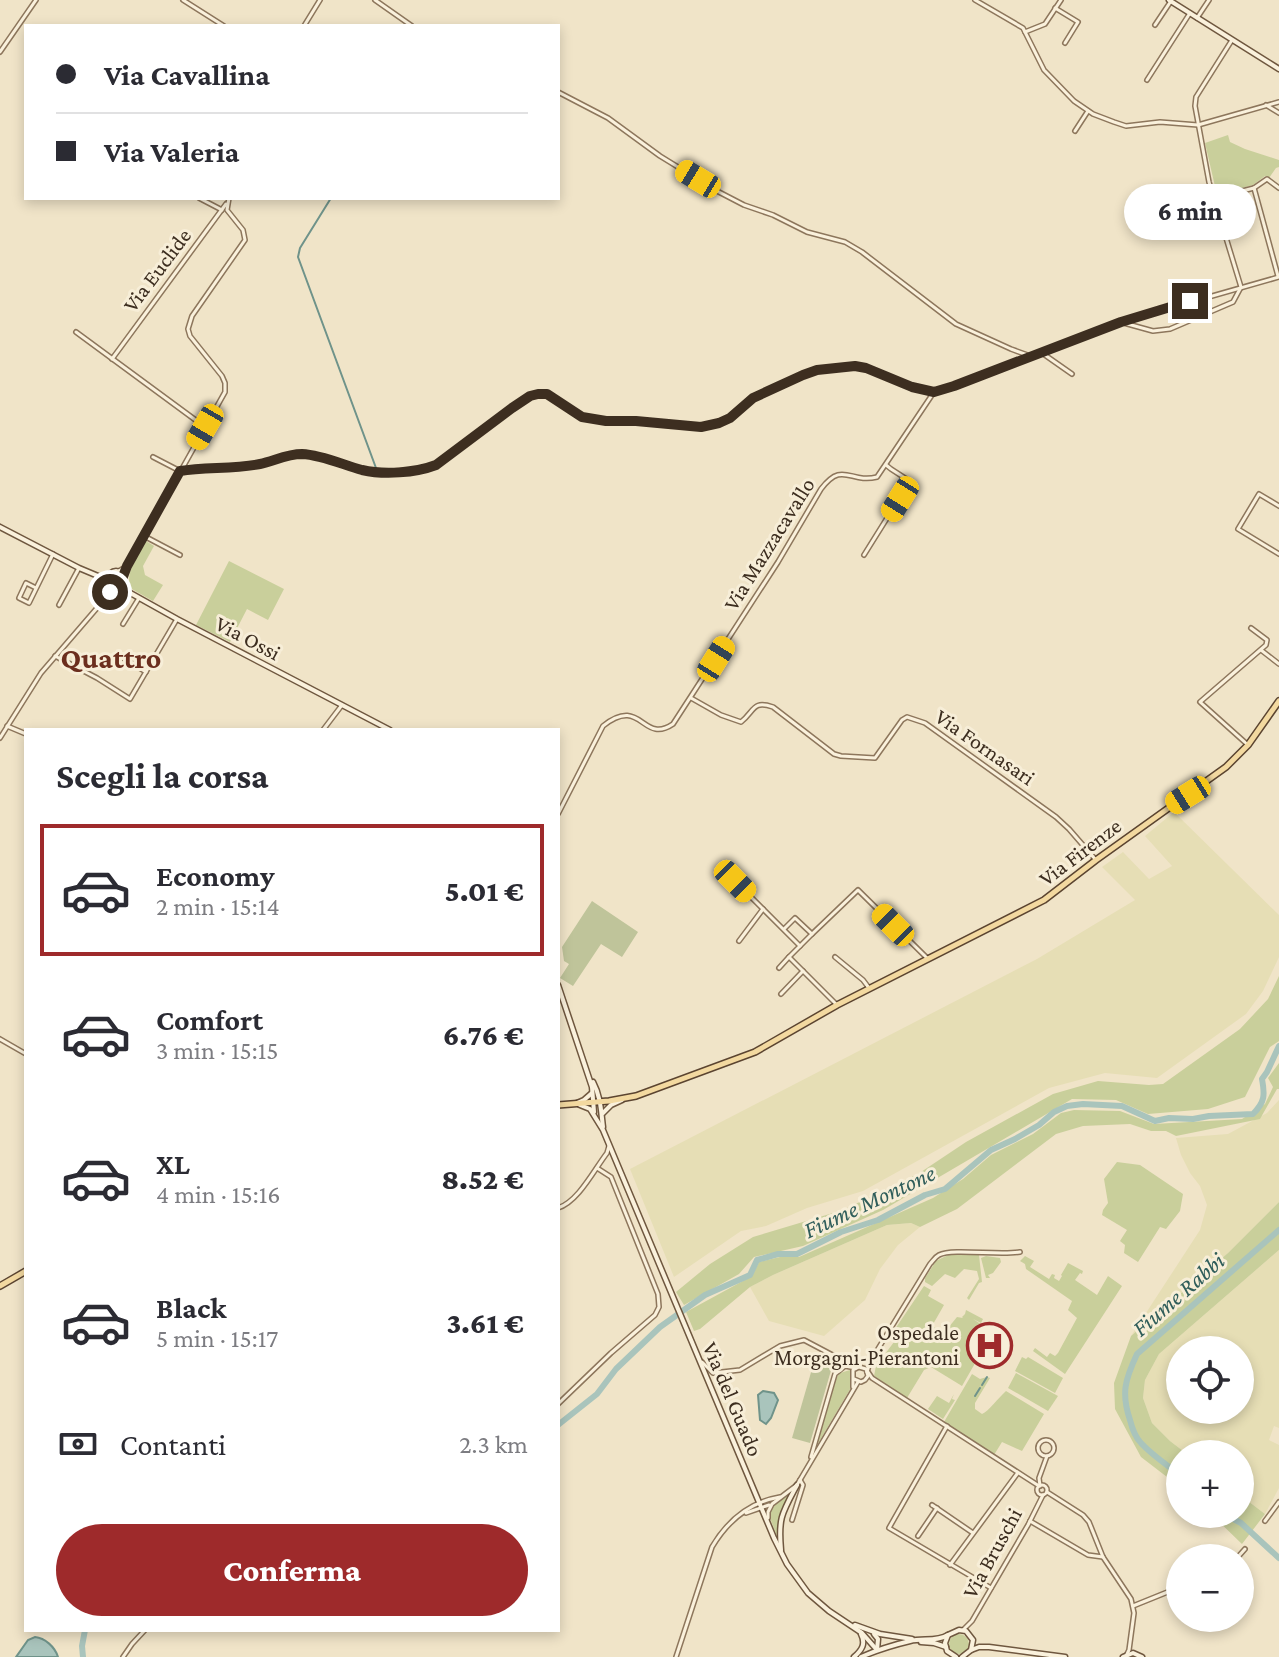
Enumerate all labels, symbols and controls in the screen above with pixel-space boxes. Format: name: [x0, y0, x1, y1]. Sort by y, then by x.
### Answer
text: Via Cavallina: [104, 58, 270, 91]
text: Via Valeria: [104, 135, 240, 168]
car: [671, 156, 725, 202]
callout: 6 min: [1124, 185, 1256, 241]
text: 6 min: [1157, 197, 1223, 226]
street label: Via Euclide: [118, 224, 196, 316]
route end: [1172, 283, 1208, 319]
car: [183, 400, 227, 454]
car: [877, 472, 923, 526]
street label: Via Mazzacavallo: [718, 473, 820, 615]
route start: [92, 574, 128, 610]
street label: Via Ossi: [211, 611, 285, 666]
car: [693, 632, 739, 686]
district label: Quattro: [61, 641, 161, 674]
street label: Via Fornasari: [930, 704, 1040, 791]
text: Scegli la corsa: [56, 756, 269, 796]
car: [1161, 772, 1215, 818]
street label: Via Firenze: [1034, 813, 1126, 891]
icon: car: [60, 854, 132, 926]
car: [710, 856, 760, 906]
text: Economy: [156, 859, 275, 892]
text: 5.01 €: [445, 874, 524, 907]
text: 2 min · 15:14: [156, 892, 280, 921]
car: [868, 900, 918, 950]
icon: car: [60, 998, 132, 1070]
text: Comfort: [156, 1003, 263, 1036]
text: 6.76 €: [443, 1018, 524, 1051]
text: 3 min · 15:15: [156, 1036, 279, 1065]
icon: car: [60, 1142, 132, 1214]
text: XL: [156, 1147, 190, 1180]
water label: Fiume Montone: [799, 1159, 939, 1243]
text: 8.52 €: [441, 1162, 524, 1195]
text: 4 min · 15:16: [156, 1180, 281, 1209]
water label: Fiume Rabbi: [1126, 1246, 1230, 1341]
icon: car: [60, 1286, 132, 1358]
text: Black: [156, 1291, 227, 1324]
text: 3.61 €: [446, 1306, 524, 1339]
place label: Ospedale Morgagni-Pierantoni: [774, 1320, 959, 1370]
hospital icon: Ospedale Morgagni-Pierantoni: [966, 1321, 1014, 1369]
text: 5 min · 15:17: [156, 1324, 278, 1353]
map controls: [1166, 1336, 1254, 1632]
button: locate: [1166, 1336, 1254, 1424]
street label: Via del Guado: [698, 1338, 768, 1460]
icon: cash: [56, 1422, 100, 1466]
text: Contanti: [120, 1428, 226, 1461]
text: 2.3 km: [459, 1430, 528, 1459]
button: +: [1166, 1440, 1254, 1528]
street label: Via Bruschi: [957, 1503, 1027, 1602]
button: Conferma: [56, 1524, 528, 1616]
button: −: [1166, 1544, 1254, 1632]

